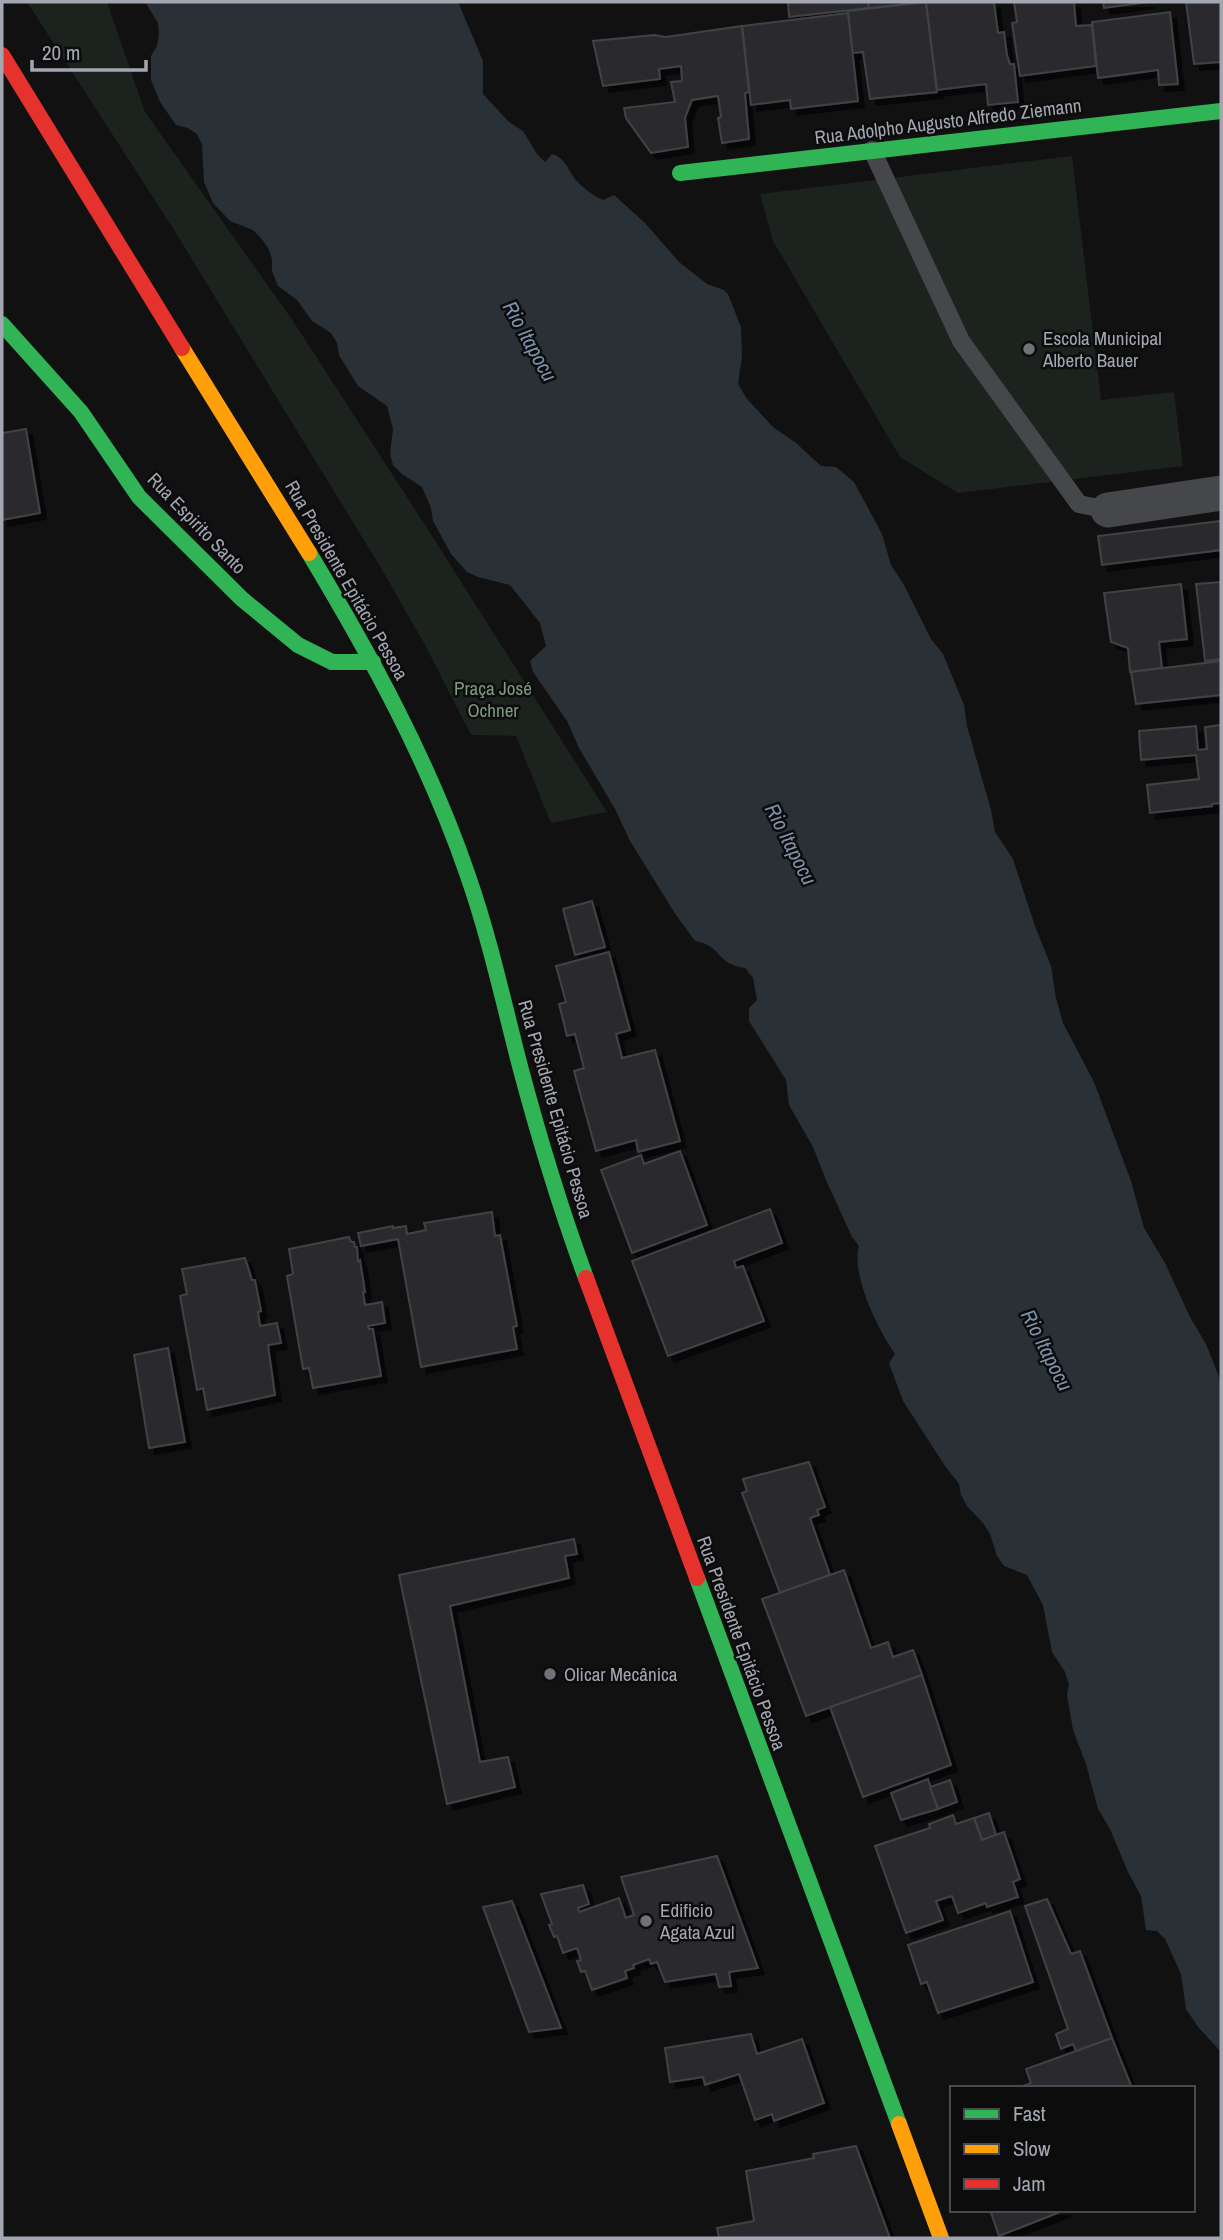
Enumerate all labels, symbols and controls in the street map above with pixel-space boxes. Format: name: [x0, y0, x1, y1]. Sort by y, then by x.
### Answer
scale bar: [32, 28, 145, 72]
text: 20 m: [42, 38, 80, 67]
street label: Rua Adolpho Augusto Alfredo Ziemann: [813, 92, 1083, 150]
water label: Rio Itapocu: [496, 295, 564, 387]
place label: Escola Municipal Alberto Bauer: [1042, 325, 1162, 373]
marker: Escola Municipal Alberto Bauer: [1021, 341, 1037, 357]
street label: Rua Espirito Santo: [142, 467, 252, 579]
street label: Rua Presidente Epitácio Pessoa: [279, 476, 415, 685]
park label: Praça José Ochner: [454, 675, 532, 723]
water label: Rio Itapocu: [758, 798, 824, 890]
street label: Rua Presidente Epitácio Pessoa: [512, 997, 600, 1222]
water label: Rio Itapocu: [1014, 1304, 1080, 1396]
street label: Rua Presidente Epitácio Pessoa: [691, 1532, 793, 1754]
place label: Olicar Mecânica: [564, 1661, 678, 1687]
marker: Olicar Mecânica: [542, 1666, 558, 1682]
place label: Edificio Agata Azul: [659, 1897, 735, 1945]
marker: Edificio Agata Azul: [638, 1913, 654, 1929]
legend: [950, 2086, 1195, 2212]
text: Fast: [1013, 2099, 1046, 2128]
text: Slow: [1013, 2134, 1051, 2163]
text: Jam: [1013, 2169, 1046, 2198]

